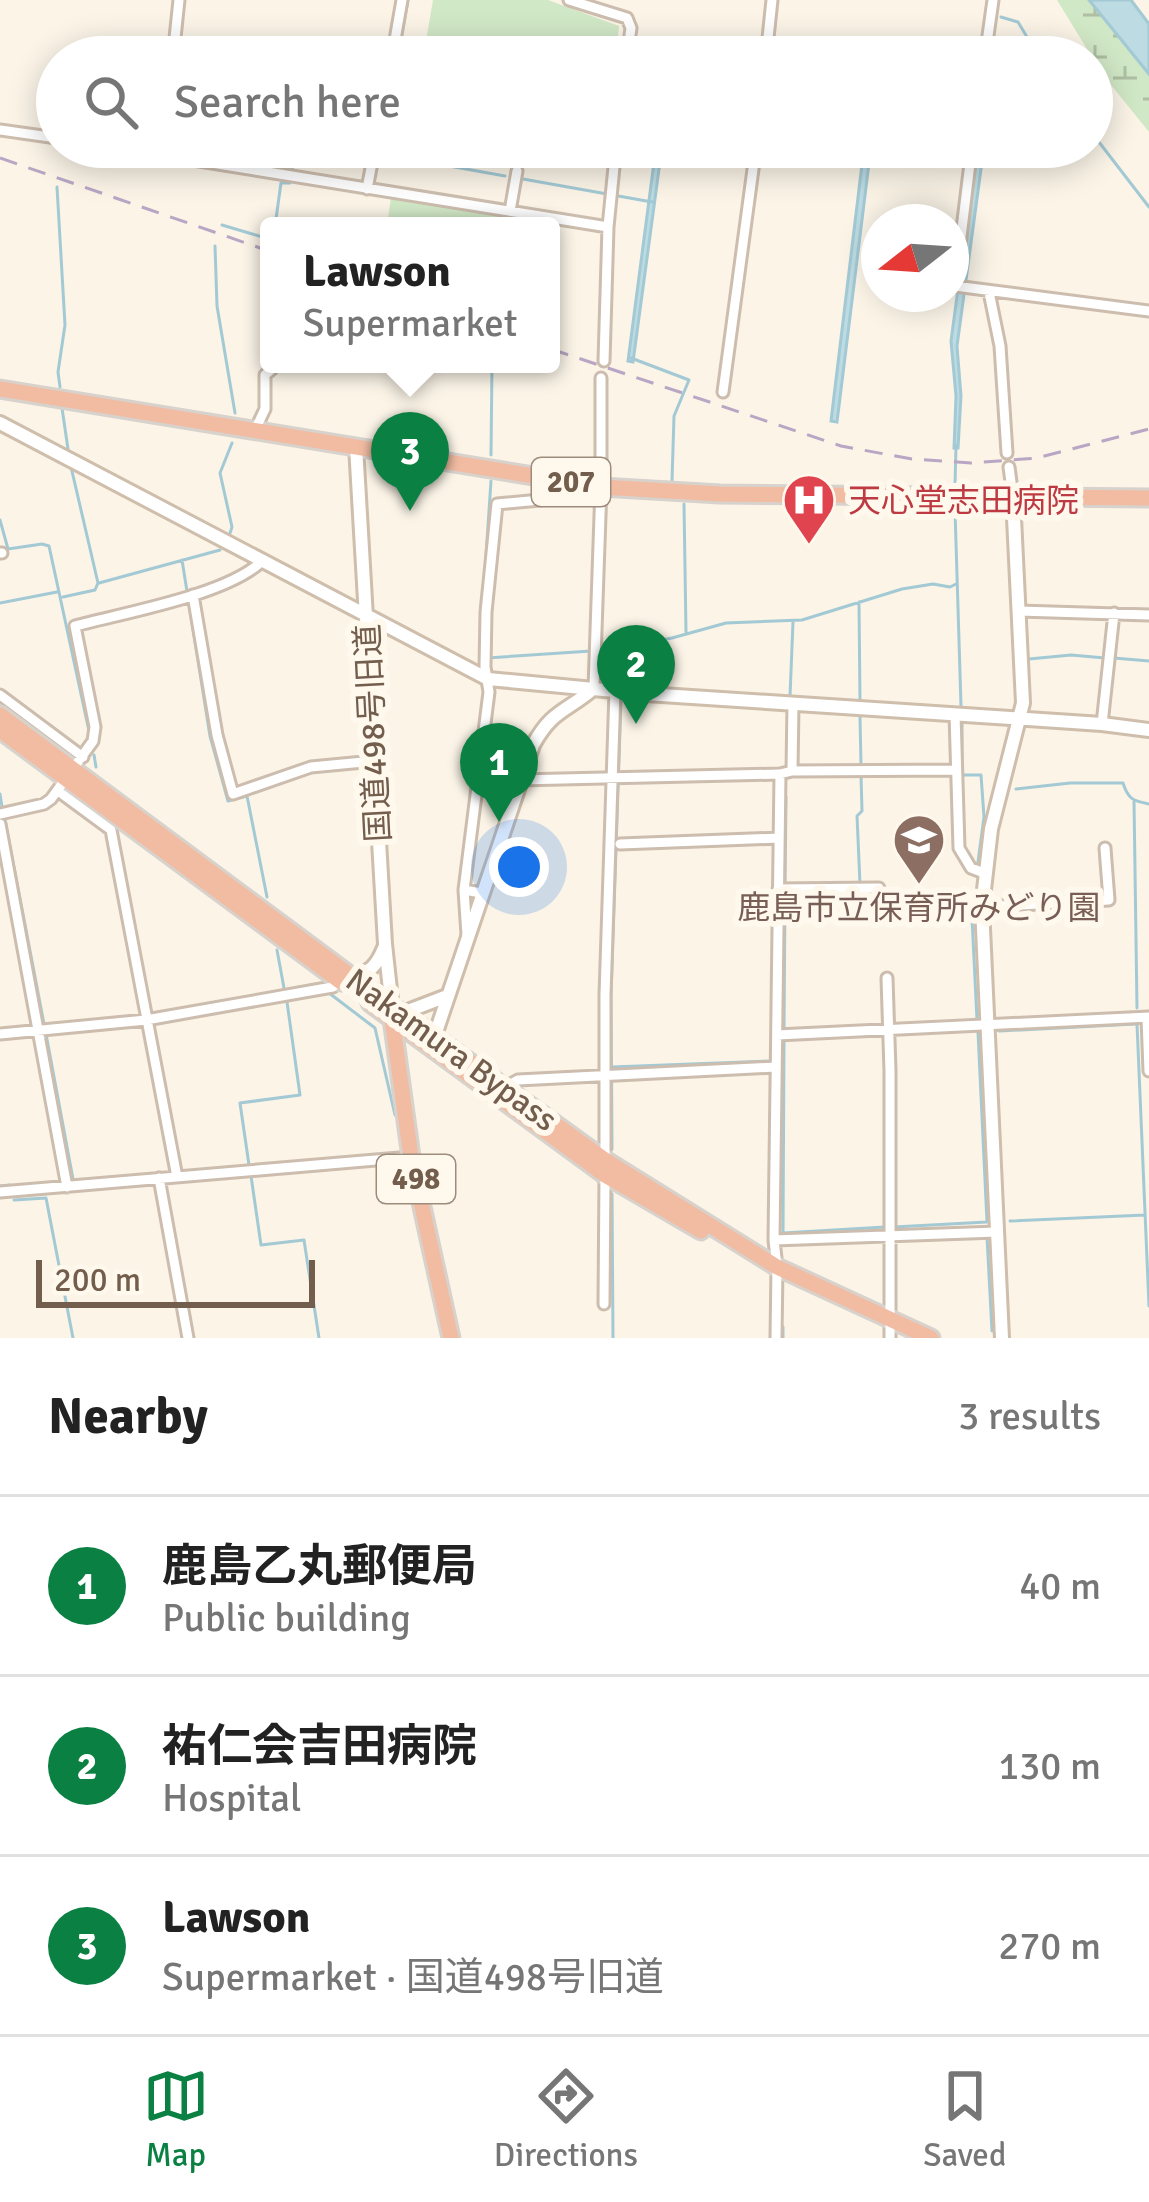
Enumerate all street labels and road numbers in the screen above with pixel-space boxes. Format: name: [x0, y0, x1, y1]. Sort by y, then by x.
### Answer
road number: 207: [532, 458, 610, 506]
street label: 国道498号旧道: [347, 623, 400, 843]
street label: Nakamura Bypass: [338, 960, 565, 1140]
road number: 498: [377, 1155, 455, 1203]

